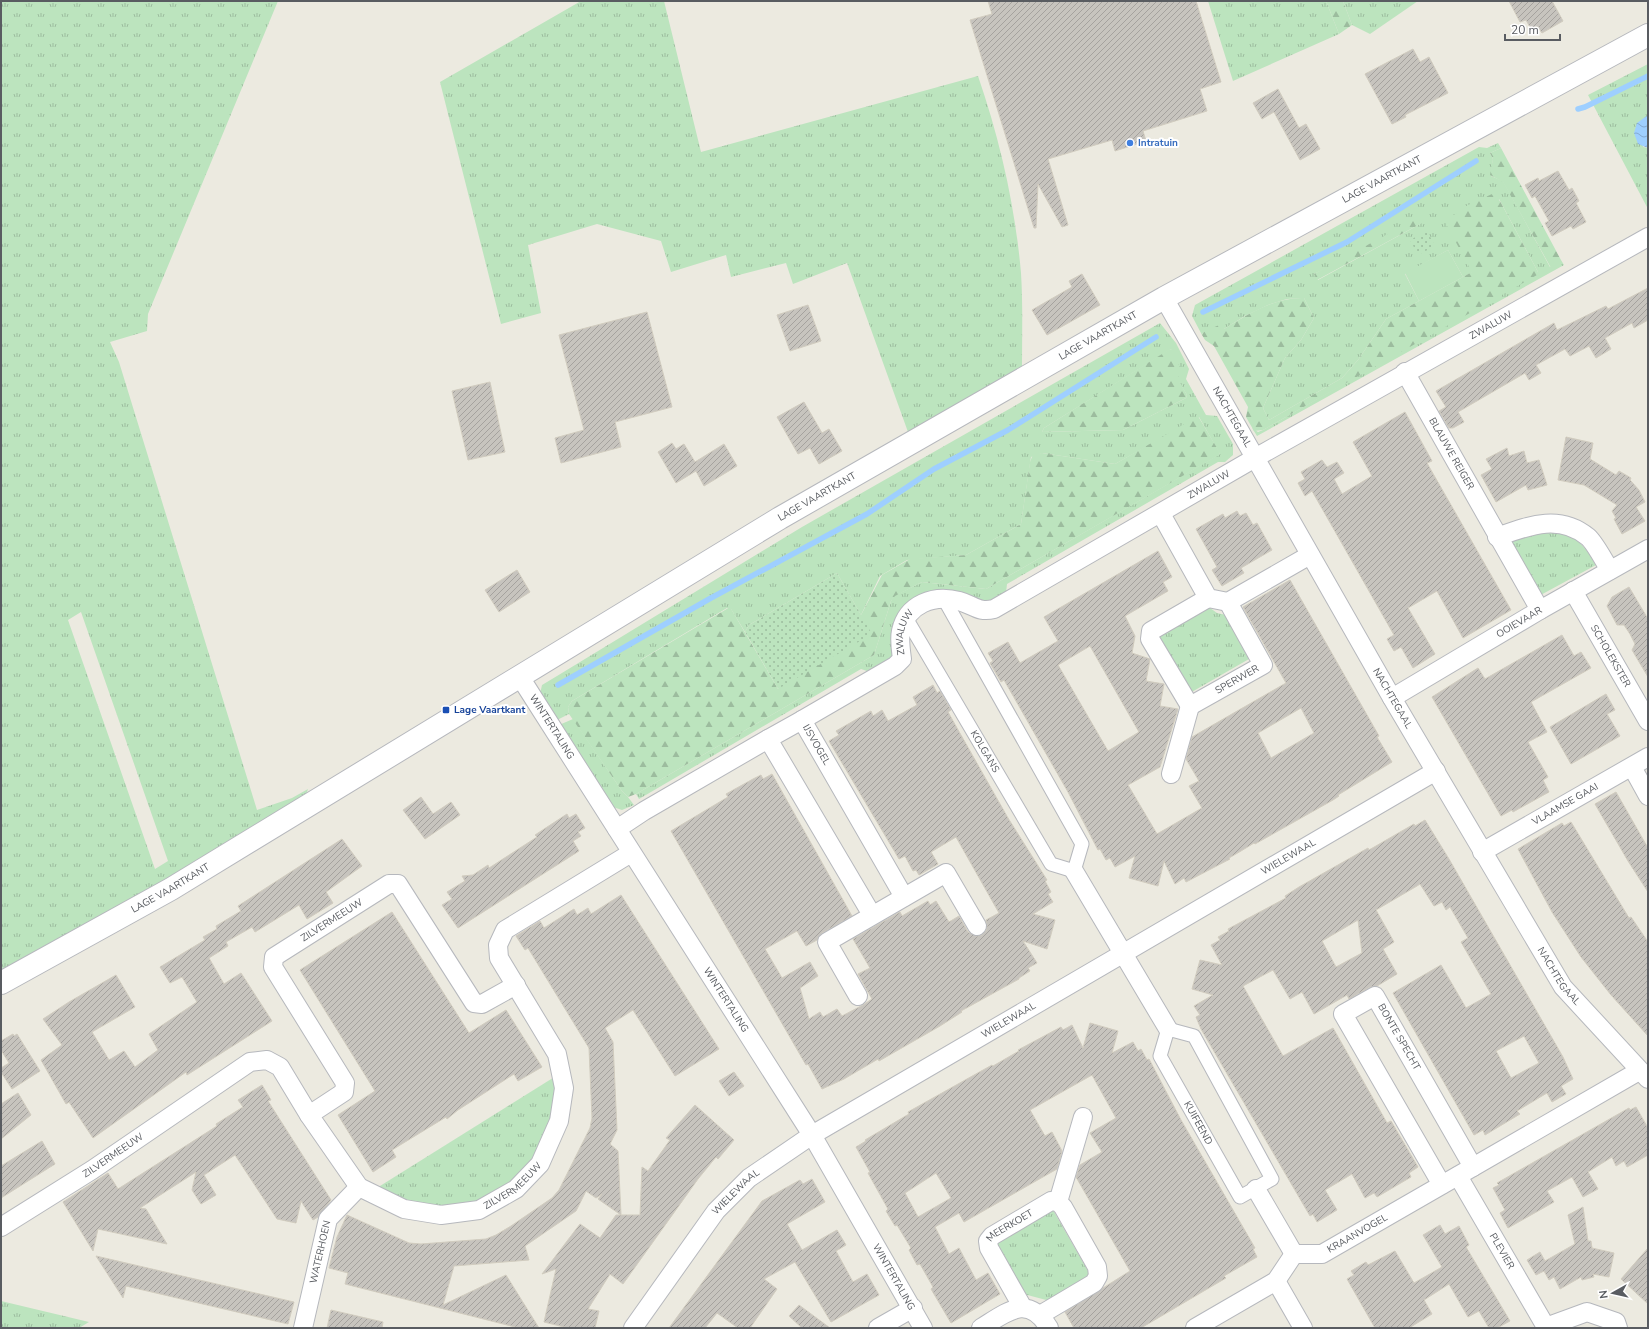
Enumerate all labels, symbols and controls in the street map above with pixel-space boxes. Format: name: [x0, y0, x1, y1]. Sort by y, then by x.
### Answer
scale bar: [1505, 16, 1560, 42]
text: 20 m: [1511, 22, 1539, 38]
place label: Intratuin: [1138, 136, 1178, 150]
marker: Intratuin: [1125, 138, 1135, 148]
street label: LAGE VAARTKANT: [1340, 152, 1424, 207]
street label: LAGE VAARTKANT: [1056, 308, 1140, 364]
street label: ZWALUW: [1467, 308, 1515, 343]
street label: NACHTEGAAL: [1209, 384, 1255, 451]
street label: BLAUWE REIGER: [1425, 415, 1478, 493]
street label: ZWALUW: [1185, 467, 1233, 503]
street label: LAGE VAARTKANT: [775, 469, 859, 525]
street label: OOIEVAAR: [1494, 603, 1545, 641]
street label: ZWALUW: [893, 607, 917, 656]
street label: SCHOLEKSTER: [1587, 622, 1634, 690]
street label: SPERWER: [1213, 661, 1262, 698]
street label: NACHTEGAAL: [1369, 665, 1416, 732]
street label: WINTERTALING: [526, 692, 578, 762]
place label: Lage Vaartkant: [454, 703, 525, 717]
marker: Lage Vaartkant: [441, 705, 451, 715]
street label: IJSVOGEL: [799, 722, 834, 768]
street label: KOLGANS: [967, 728, 1003, 775]
street label: VLAAMSE GAAI: [1529, 780, 1601, 829]
street label: WIELEWAAL: [1259, 835, 1319, 879]
street label: LAGE VAARTKANT: [129, 860, 212, 917]
street label: ZILVERMEEUW: [298, 895, 366, 945]
street label: NACHTEGAAL: [1534, 944, 1584, 1009]
street label: WINTERTALING: [700, 965, 752, 1035]
street label: WIELEWAAL: [979, 999, 1039, 1042]
street label: BONTE SPECHT: [1374, 1001, 1424, 1073]
street label: KUIFEEND: [1180, 1099, 1216, 1147]
street label: ZILVERMEEUW: [80, 1130, 146, 1181]
street label: ZILVERMEEUW: [481, 1159, 545, 1213]
street label: WIELEWAAL: [709, 1165, 763, 1218]
street label: MEERKOET: [983, 1206, 1036, 1245]
street label: KRAANVOGEL: [1325, 1210, 1391, 1257]
street label: WATERHOEN: [306, 1219, 334, 1285]
street label: PLEVIER: [1486, 1231, 1518, 1272]
street label: WINTERTALING: [869, 1241, 918, 1313]
north arrow: [1593, 1273, 1633, 1313]
text: N: [1596, 1289, 1612, 1299]

